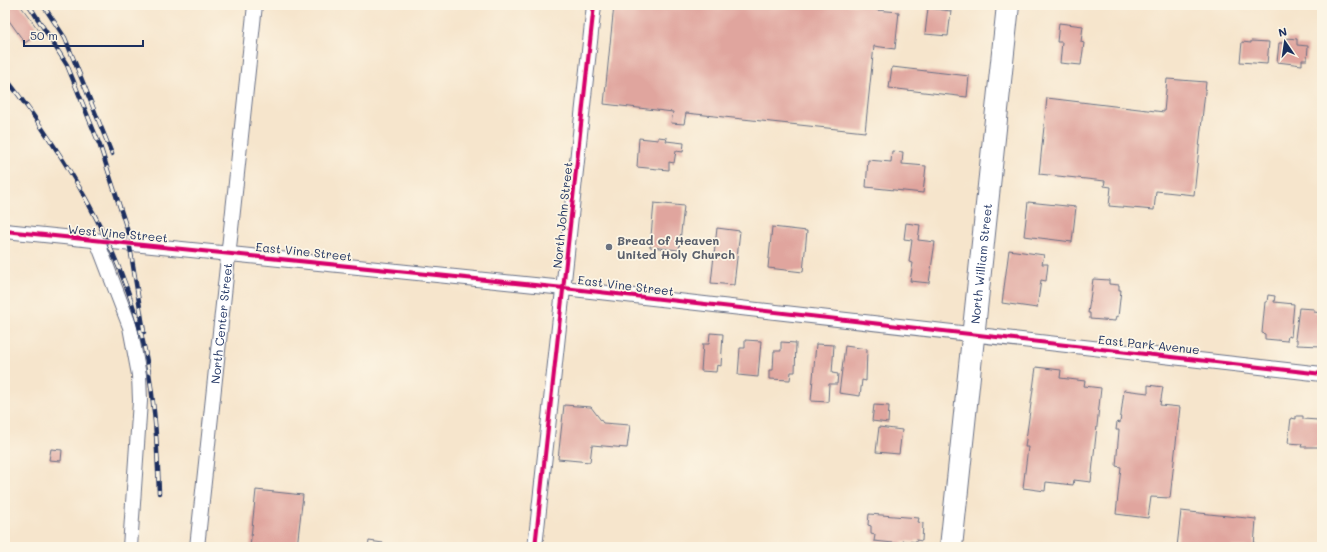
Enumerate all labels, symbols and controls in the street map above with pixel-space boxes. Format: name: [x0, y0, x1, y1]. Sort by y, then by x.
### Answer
scale bar: [24, 22, 143, 48]
north arrow: [1265, 22, 1305, 62]
text: N: [1277, 24, 1288, 40]
text: 50 m: [30, 27, 58, 43]
street label: North John Street: [548, 161, 576, 269]
street label: North William Street: [967, 203, 995, 325]
street label: West Vine Street: [67, 221, 169, 245]
place label: Bread of Heaven United Holy Church: [617, 232, 735, 262]
street label: East Vine Street: [255, 238, 353, 264]
marker: Bread of Heaven United Holy Church: [604, 242, 614, 252]
street label: North Center Street: [207, 262, 235, 384]
street label: East Vine Street: [577, 271, 675, 299]
street label: East Park Avenue: [1098, 331, 1200, 357]

